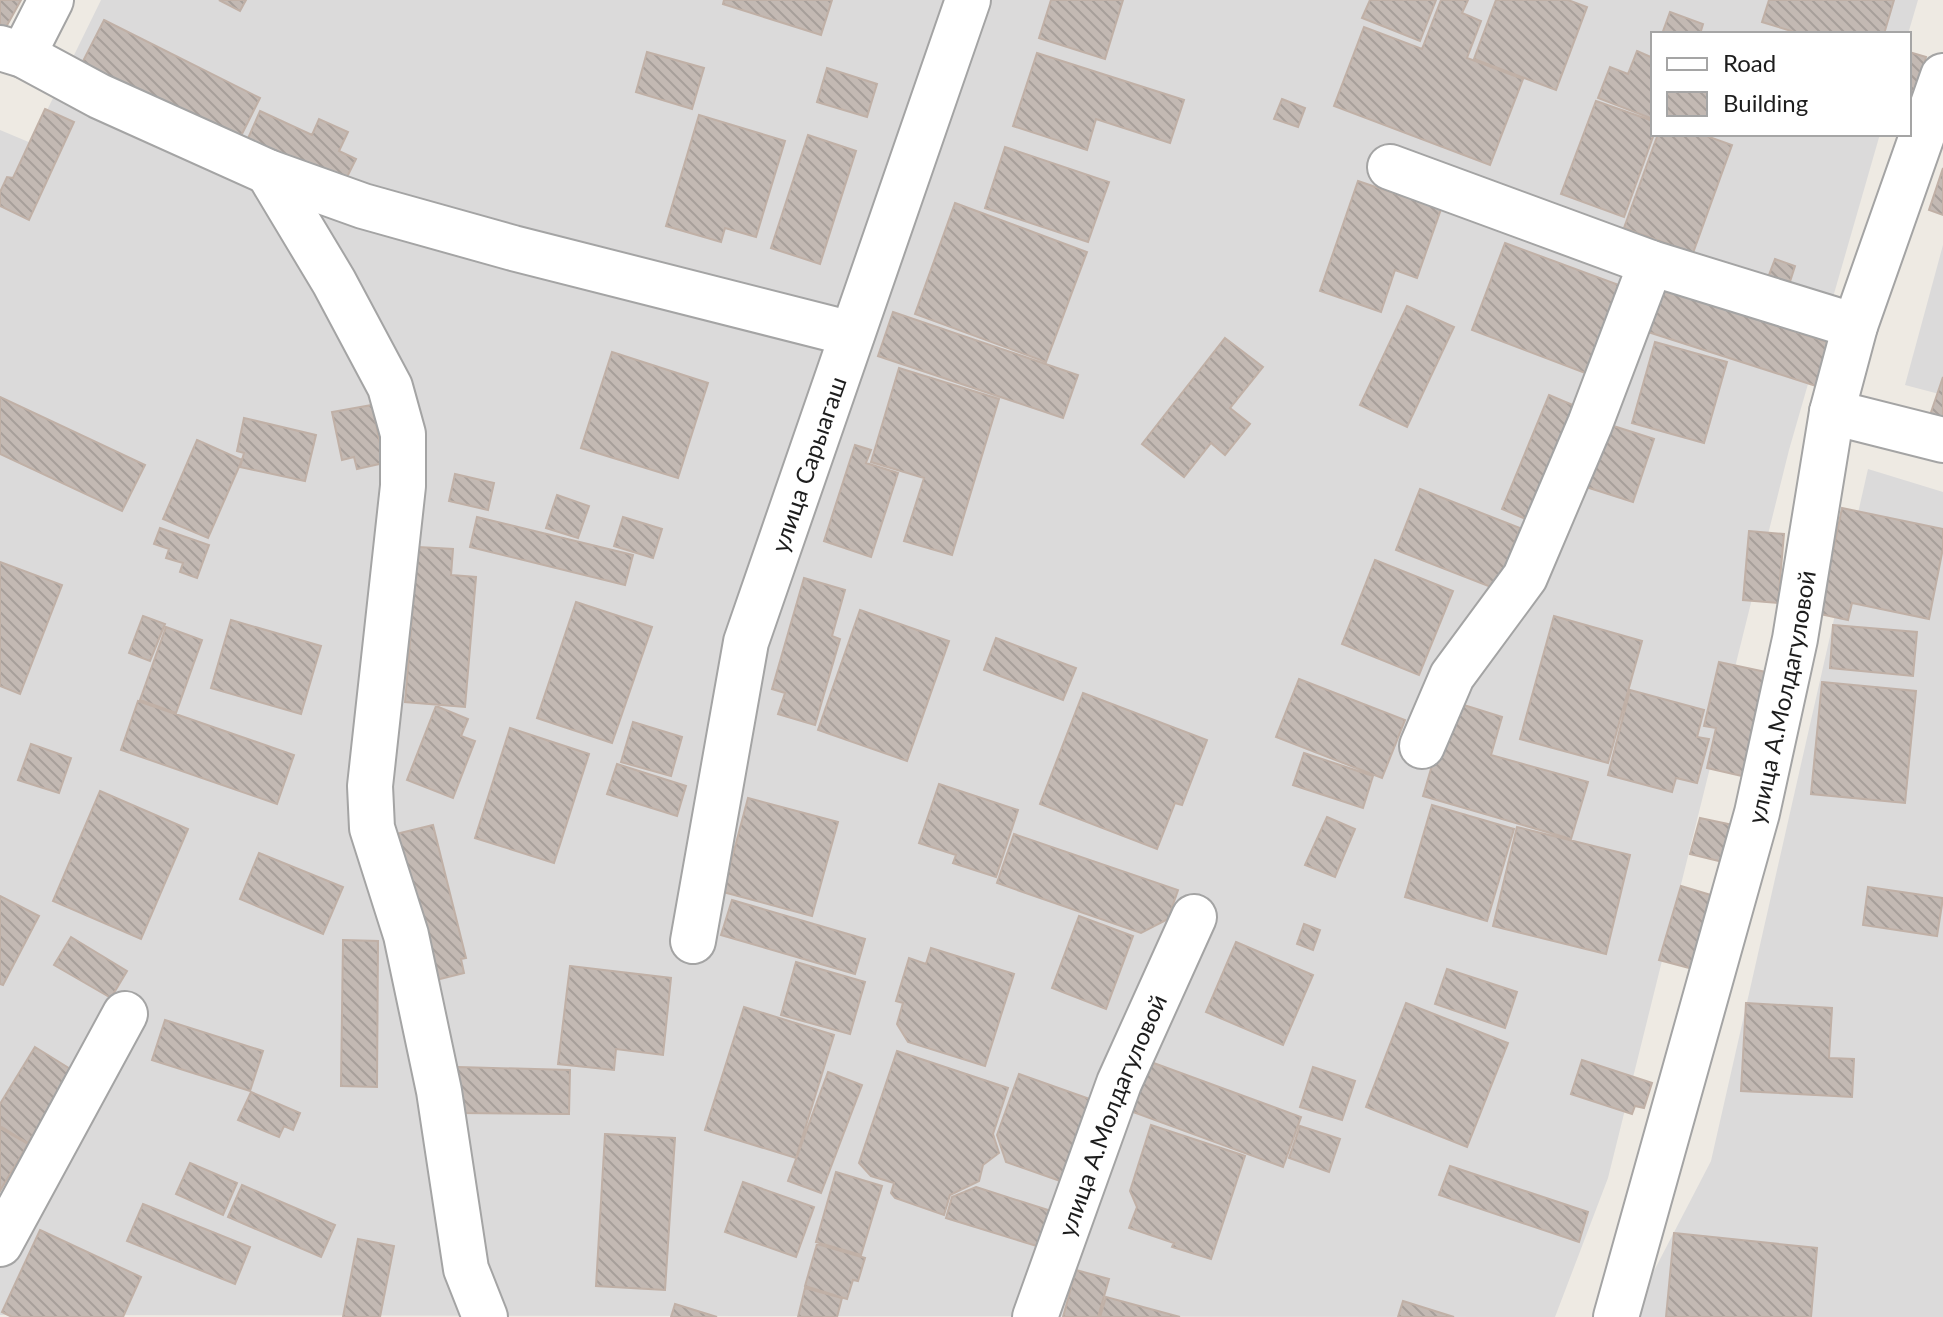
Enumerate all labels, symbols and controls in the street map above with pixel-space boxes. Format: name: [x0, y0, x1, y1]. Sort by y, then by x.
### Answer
legend: [1651, 32, 1911, 136]
text: Road: [1723, 48, 1776, 77]
text: Building: [1723, 88, 1808, 117]
street label: улица Сарыагаш: [764, 372, 851, 556]
street label: улица А.Молдагуловой: [1740, 568, 1820, 827]
street label: улица А.Молдагуловой: [1051, 989, 1172, 1240]

